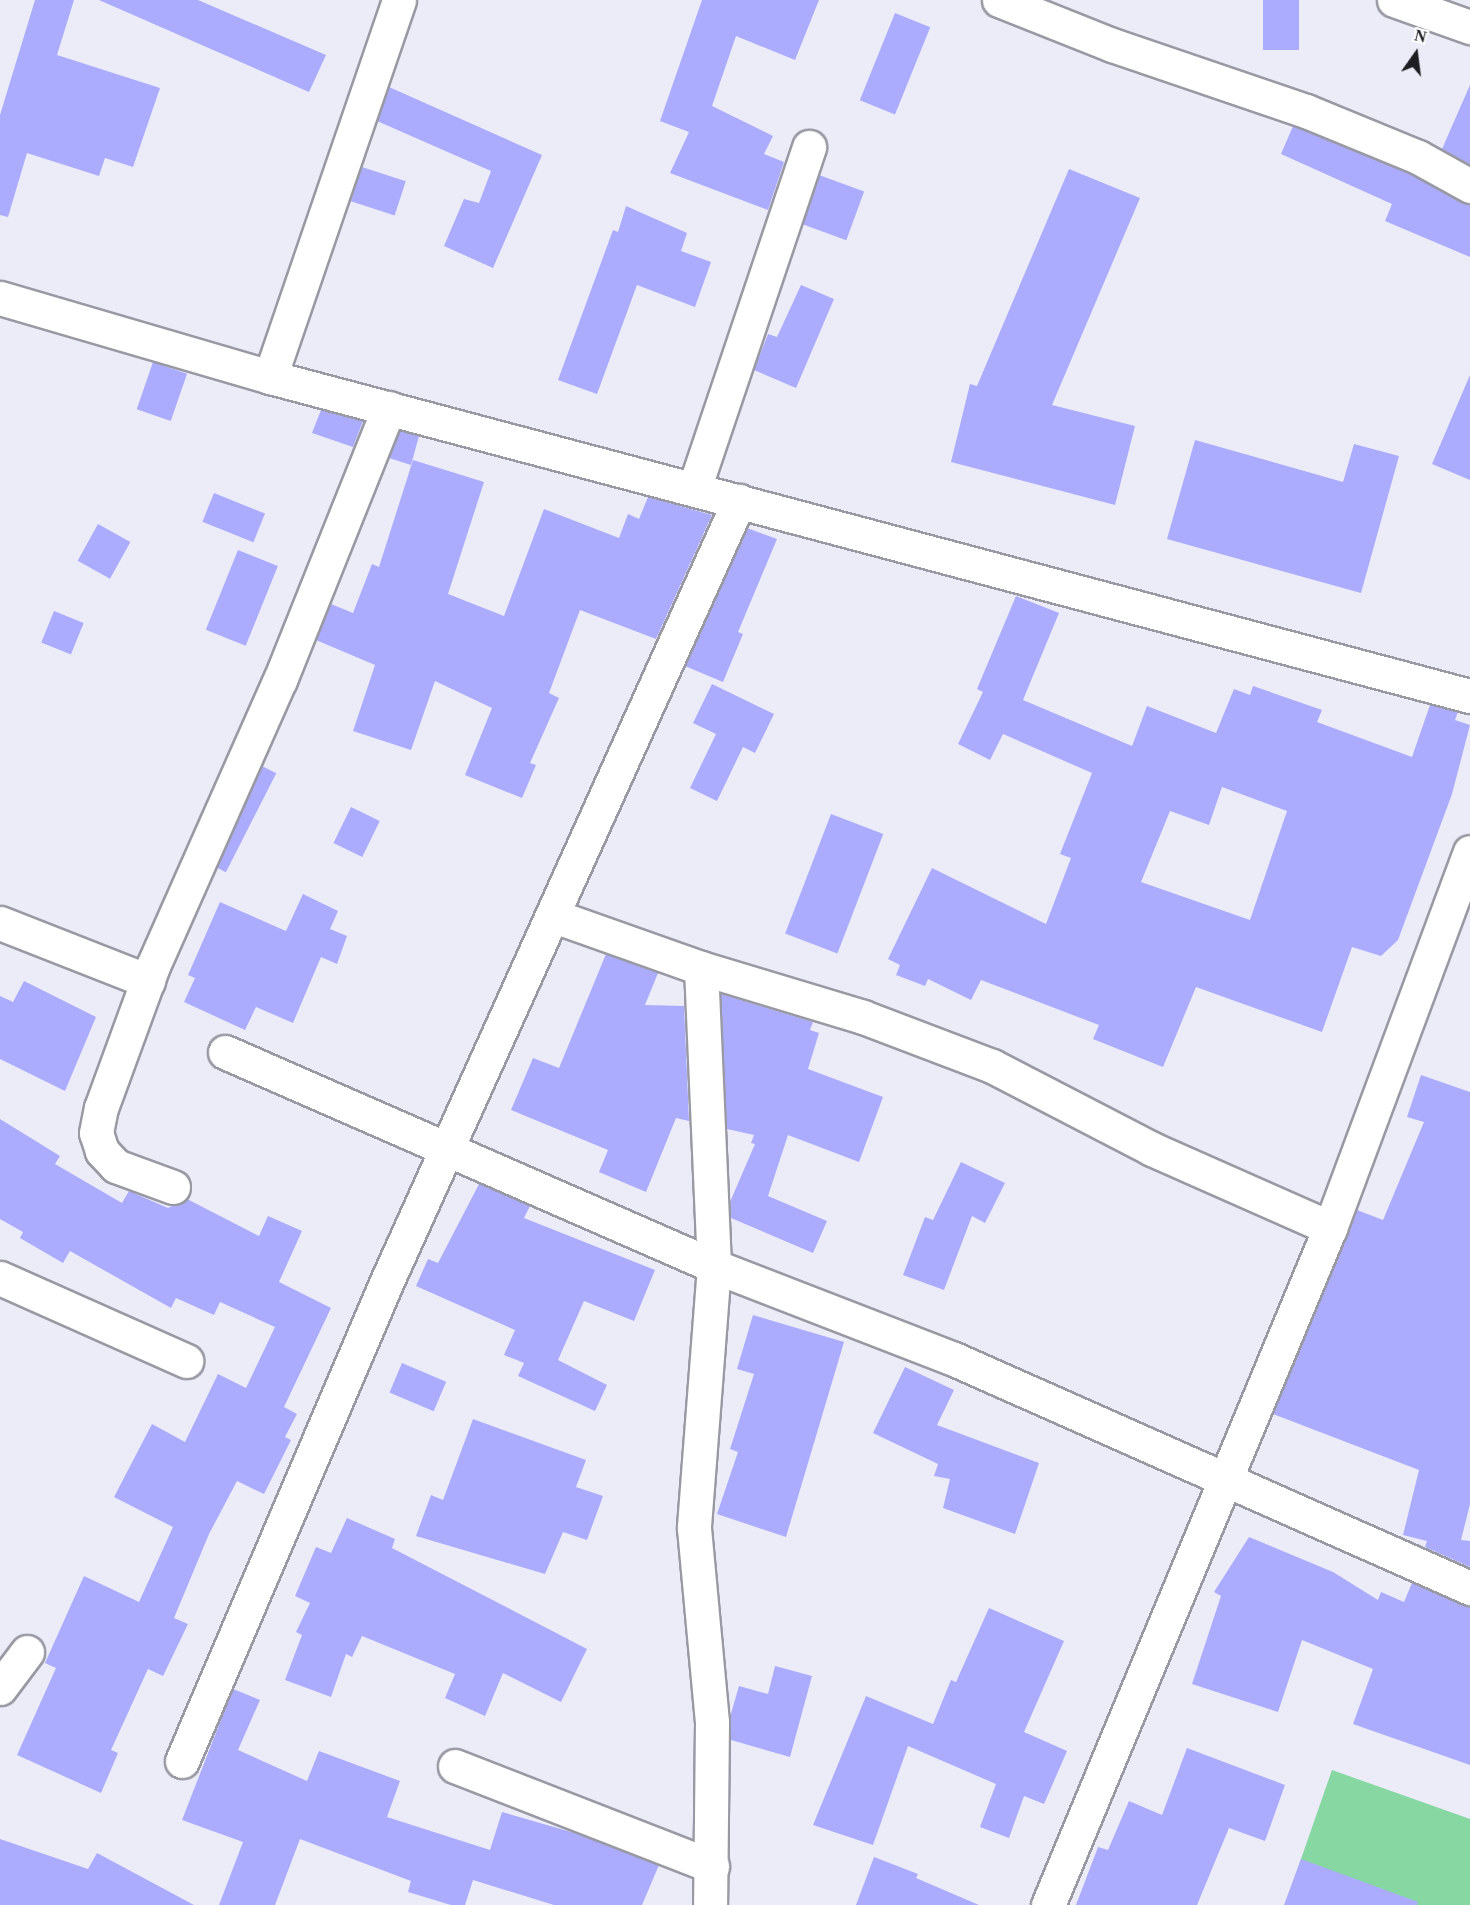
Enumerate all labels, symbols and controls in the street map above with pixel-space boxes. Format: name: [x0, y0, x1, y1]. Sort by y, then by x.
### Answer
north arrow: [1386, 24, 1446, 84]
text: N: [1413, 26, 1428, 46]

